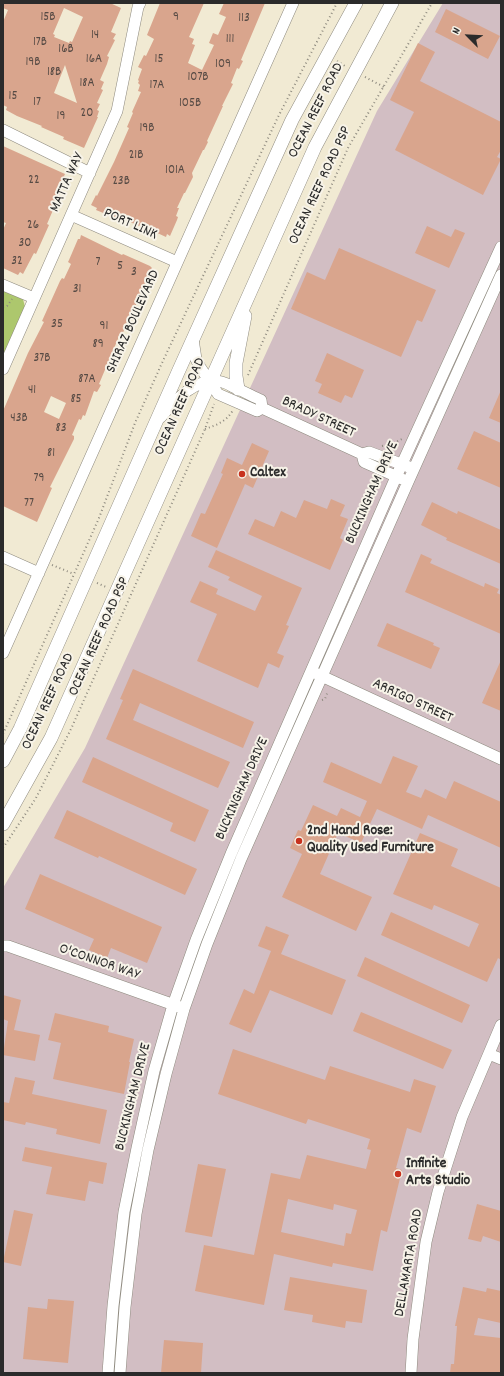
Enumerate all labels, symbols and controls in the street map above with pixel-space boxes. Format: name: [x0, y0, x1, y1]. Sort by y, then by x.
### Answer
house number: 15B: [40, 10, 56, 26]
house number: 9: [173, 10, 179, 26]
house number: 113: [238, 11, 250, 27]
north arrow: [448, 16, 488, 56]
text: N: [449, 25, 465, 37]
house number: 14: [91, 28, 99, 44]
house number: 111: [226, 32, 234, 48]
house number: 17B: [33, 35, 47, 51]
house number: 16B: [58, 42, 74, 58]
house number: 16A: [86, 52, 102, 68]
house number: 15: [155, 52, 163, 68]
house number: 19B: [26, 55, 40, 71]
house number: 109: [215, 57, 231, 73]
street label: OCEAN REEF ROAD: [285, 60, 349, 162]
house number: 18B: [47, 65, 61, 81]
house number: 107B: [187, 70, 209, 86]
house number: 18A: [79, 76, 95, 92]
house number: 17A: [150, 78, 164, 94]
house number: 15: [9, 89, 17, 105]
house number: 17: [33, 95, 41, 111]
house number: 105B: [179, 96, 201, 112]
house number: 20: [81, 106, 93, 122]
house number: 19: [57, 109, 65, 125]
house number: 19B: [140, 121, 154, 137]
street label: OCEAN REEF ROAD PSP: [286, 124, 356, 248]
house number: 21B: [129, 148, 143, 164]
street label: MATTA WAY: [47, 151, 89, 215]
house number: 101A: [165, 163, 185, 179]
house number: 22: [28, 173, 40, 189]
house number: 23B: [112, 174, 130, 190]
street label: PORT LINK: [100, 205, 160, 245]
house number: 26: [27, 218, 39, 234]
house number: 30: [19, 236, 31, 252]
house number: 32: [11, 254, 23, 270]
house number: 7: [96, 255, 100, 271]
house number: 5: [117, 259, 123, 275]
house number: 3: [131, 265, 137, 281]
street label: SHIRAZ BOULEVARD: [103, 268, 165, 376]
house number: 31: [73, 282, 81, 298]
house number: 35: [51, 317, 63, 333]
house number: 91: [100, 319, 108, 335]
house number: 89: [92, 337, 104, 353]
house number: 37B: [34, 351, 50, 367]
street label: OCEAN REEF ROAD: [151, 355, 211, 459]
house number: 87A: [78, 372, 96, 388]
house number: 41: [28, 383, 36, 399]
house number: 85: [70, 392, 82, 408]
street label: BRADY STREET: [278, 393, 358, 443]
house number: 43B: [10, 411, 28, 427]
house number: 83: [56, 421, 66, 437]
street label: BUCKINGHAM DRIVE: [342, 439, 404, 547]
house number: 81: [47, 446, 55, 462]
place label: Caltex: [250, 465, 286, 483]
marker: Caltex: [237, 469, 247, 479]
house number: 79: [34, 471, 44, 487]
house number: 77: [24, 496, 34, 512]
street label: OCEAN REEF ROAD PSP: [66, 575, 134, 699]
street label: OCEAN REEF ROAD: [19, 651, 79, 753]
street label: ARRIGO STREET: [369, 676, 455, 728]
street label: BUCKINGHAM DRIVE: [212, 735, 274, 843]
place label: 2nd Hand Rose: Quality Used Furniture: [307, 823, 434, 858]
marker: 2nd Hand Rose: Quality Used Furniture: [294, 836, 304, 846]
street label: O'CONNOR WAY: [56, 941, 142, 985]
street label: BUCKINGHAM DRIVE: [112, 1041, 156, 1153]
place label: Infinite Arts Studio: [406, 1156, 470, 1191]
marker: Infinite Arts Studio: [393, 1169, 403, 1179]
street label: DELLAMARTA ROAD: [392, 1208, 428, 1318]

